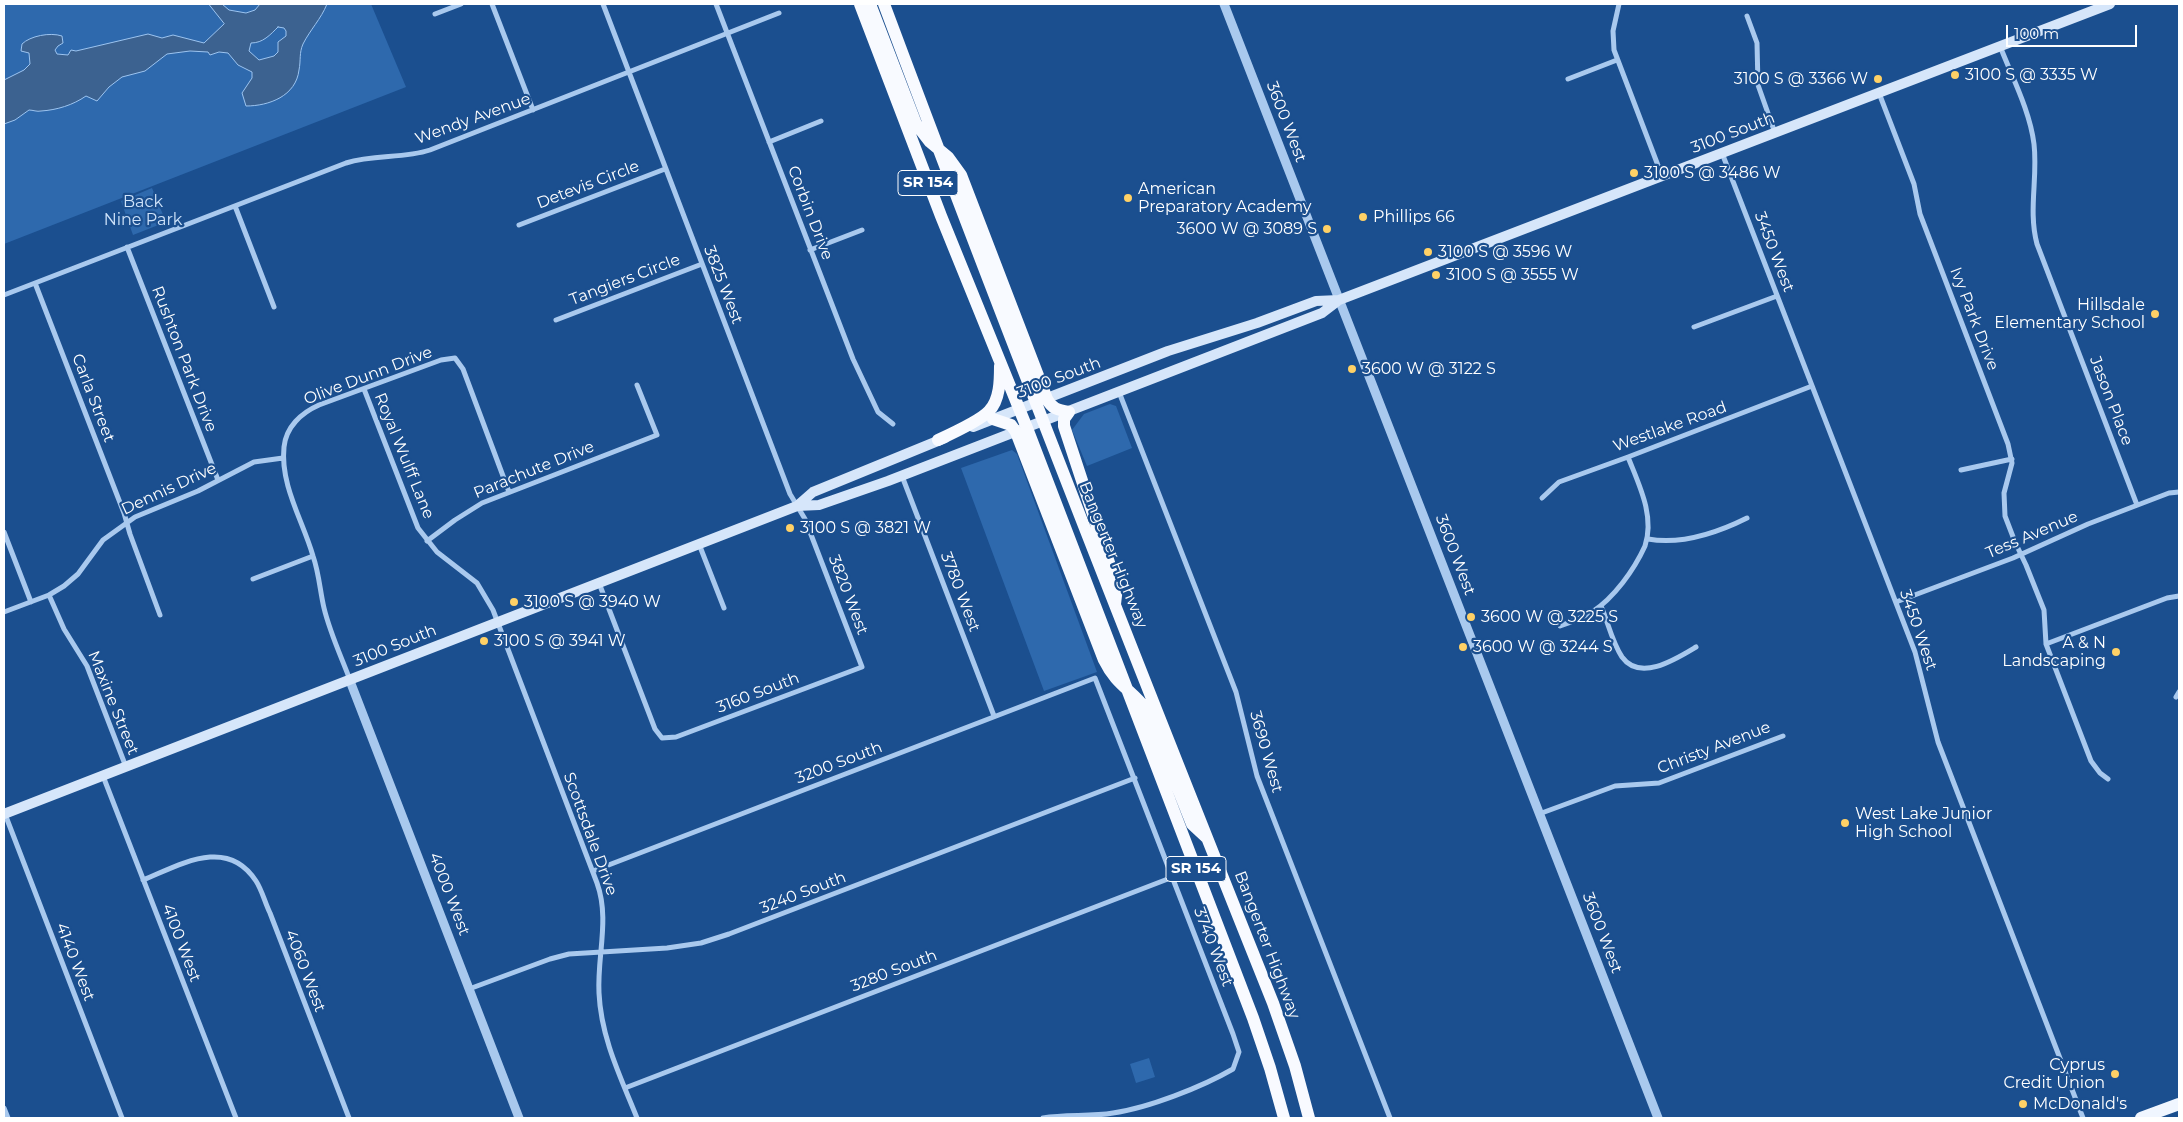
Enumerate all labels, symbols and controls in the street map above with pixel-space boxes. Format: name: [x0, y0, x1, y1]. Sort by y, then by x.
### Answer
scale bar: [2008, 15, 2139, 47]
text: 100 m: [2014, 24, 2059, 43]
place label: 3100 S @ 3335 W: [1965, 65, 2098, 85]
place label: 3100 S @ 3366 W: [1734, 69, 1868, 89]
marker: 3100 S @ 3335 W: [1949, 69, 1961, 81]
marker: 3100 S @ 3366 W: [1872, 73, 1884, 85]
street label: 3600 West: [1262, 79, 1310, 165]
street label: Wendy Avenue: [413, 89, 533, 149]
street label: 3100 South: [1688, 108, 1778, 158]
street label: Detevis Circle: [534, 157, 642, 213]
street label: Corbin Drive: [783, 163, 837, 263]
place label: 3100 S @ 3486 W: [1644, 163, 1781, 183]
marker: 3100 S @ 3486 W: [1628, 167, 1640, 179]
road number: SR 154: [898, 170, 958, 196]
place label: American Preparatory Academy: [1138, 179, 1312, 217]
park label: Back Nine Park: [104, 192, 182, 230]
marker: American Preparatory Academy: [1122, 192, 1134, 204]
place label: Phillips 66: [1373, 207, 1455, 227]
street label: 3450 West: [1750, 209, 1798, 295]
marker: Phillips 66: [1357, 211, 1369, 223]
place label: 3600 W @ 3089 S: [1177, 219, 1317, 239]
marker: 3600 W @ 3089 S: [1321, 223, 1333, 235]
place label: 3100 S @ 3596 W: [1438, 242, 1572, 262]
street label: 3825 West: [699, 243, 747, 327]
marker: 3100 S @ 3596 W: [1422, 246, 1434, 258]
street label: Tangiers Circle: [567, 250, 683, 310]
place label: 3100 S @ 3555 W: [1446, 265, 1579, 285]
street label: Ivy Park Drive: [1946, 265, 2002, 373]
marker: 3100 S @ 3555 W: [1430, 269, 1442, 281]
street label: Rushton Park Drive: [147, 283, 221, 435]
place label: Hillsdale Elementary School: [1994, 295, 2145, 333]
marker: Hillsdale Elementary School: [2149, 308, 2161, 320]
street label: Olive Dunn Drive: [301, 343, 435, 409]
street label: Carla Street: [67, 351, 119, 445]
street label: 3100 South: [1014, 353, 1104, 403]
street label: Jason Place: [2085, 354, 2137, 448]
place label: 3600 W @ 3122 S: [1362, 359, 1496, 379]
marker: 3600 W @ 3122 S: [1346, 363, 1358, 375]
street label: Royal Wulff Lane: [370, 390, 438, 522]
street label: Westlake Road: [1611, 398, 1729, 456]
street label: Parachute Drive: [471, 437, 597, 503]
street label: Dennis Drive: [118, 459, 220, 519]
street label: Bangerter Highway: [1075, 479, 1151, 631]
street label: Tess Avenue: [1983, 507, 2081, 563]
street label: 3600 West: [1431, 512, 1479, 598]
place label: 3100 S @ 3821 W: [800, 518, 931, 538]
marker: 3100 S @ 3821 W: [784, 522, 796, 534]
street label: 3780 West: [936, 549, 984, 635]
street label: 3820 West: [824, 552, 872, 638]
street label: 3450 West: [1895, 587, 1941, 673]
place label: 3100 S @ 3940 W: [524, 592, 661, 612]
marker: 3100 S @ 3940 W: [508, 596, 520, 608]
place label: 3600 W @ 3225 S: [1481, 607, 1618, 627]
marker: 3600 W @ 3225 S: [1465, 611, 1477, 623]
street label: 3100 South: [351, 621, 439, 671]
place label: 3100 S @ 3941 W: [494, 631, 626, 651]
place label: A & N Landscaping: [2002, 633, 2106, 671]
marker: 3100 S @ 3941 W: [478, 635, 490, 647]
place label: 3600 W @ 3244 S: [1473, 637, 1613, 657]
marker: 3600 W @ 3244 S: [1457, 641, 1469, 653]
marker: A & N Landscaping: [2110, 646, 2122, 658]
street label: Maxine Street: [83, 648, 143, 758]
street label: 3160 South: [714, 668, 802, 718]
street label: 3690 West: [1245, 709, 1287, 795]
street label: Christy Avenue: [1655, 718, 1773, 778]
street label: 3200 South: [793, 738, 885, 788]
street label: Scottsdale Drive: [559, 770, 621, 898]
place label: West Lake Junior High School: [1855, 804, 1992, 842]
marker: West Lake Junior High School: [1839, 817, 1851, 829]
street label: 4000 West: [424, 850, 474, 938]
road number: SR 154: [1166, 856, 1226, 882]
street label: 3240 South: [757, 868, 849, 918]
street label: Bangerter Highway: [1230, 868, 1304, 1022]
street label: 3600 West: [1578, 890, 1626, 976]
street label: 4100 West: [157, 901, 205, 985]
street label: 3740 West: [1189, 905, 1237, 989]
street label: 4140 West: [51, 920, 99, 1004]
street label: 4060 West: [281, 927, 329, 1015]
street label: 3280 South: [848, 946, 940, 996]
place label: Cyprus Credit Union: [2003, 1055, 2105, 1093]
marker: Cyprus Credit Union: [2109, 1068, 2121, 1080]
place label: McDonald's: [2033, 1094, 2127, 1114]
marker: McDonald's: [2017, 1098, 2029, 1110]

